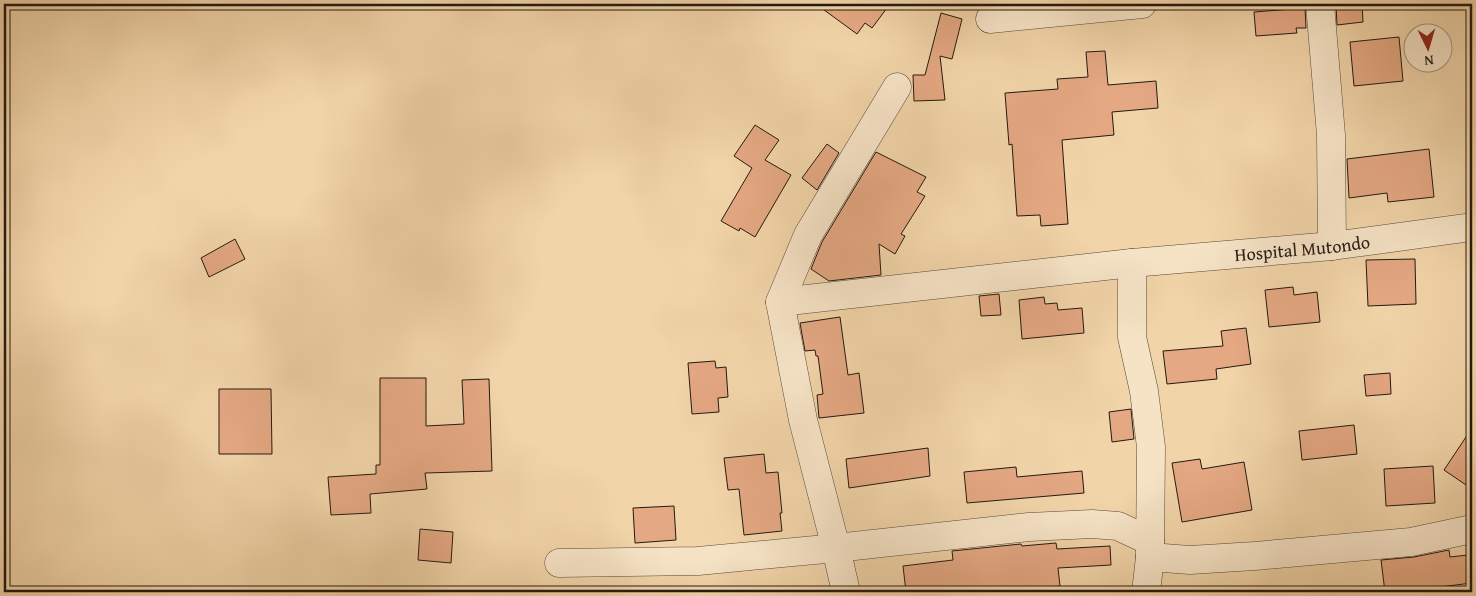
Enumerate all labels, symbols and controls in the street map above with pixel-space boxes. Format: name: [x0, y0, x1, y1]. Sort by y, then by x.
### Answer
north arrow: [1404, 22, 1454, 72]
text: N: [1423, 51, 1435, 71]
street label: Hospital Mutondo: [1233, 227, 1372, 268]

